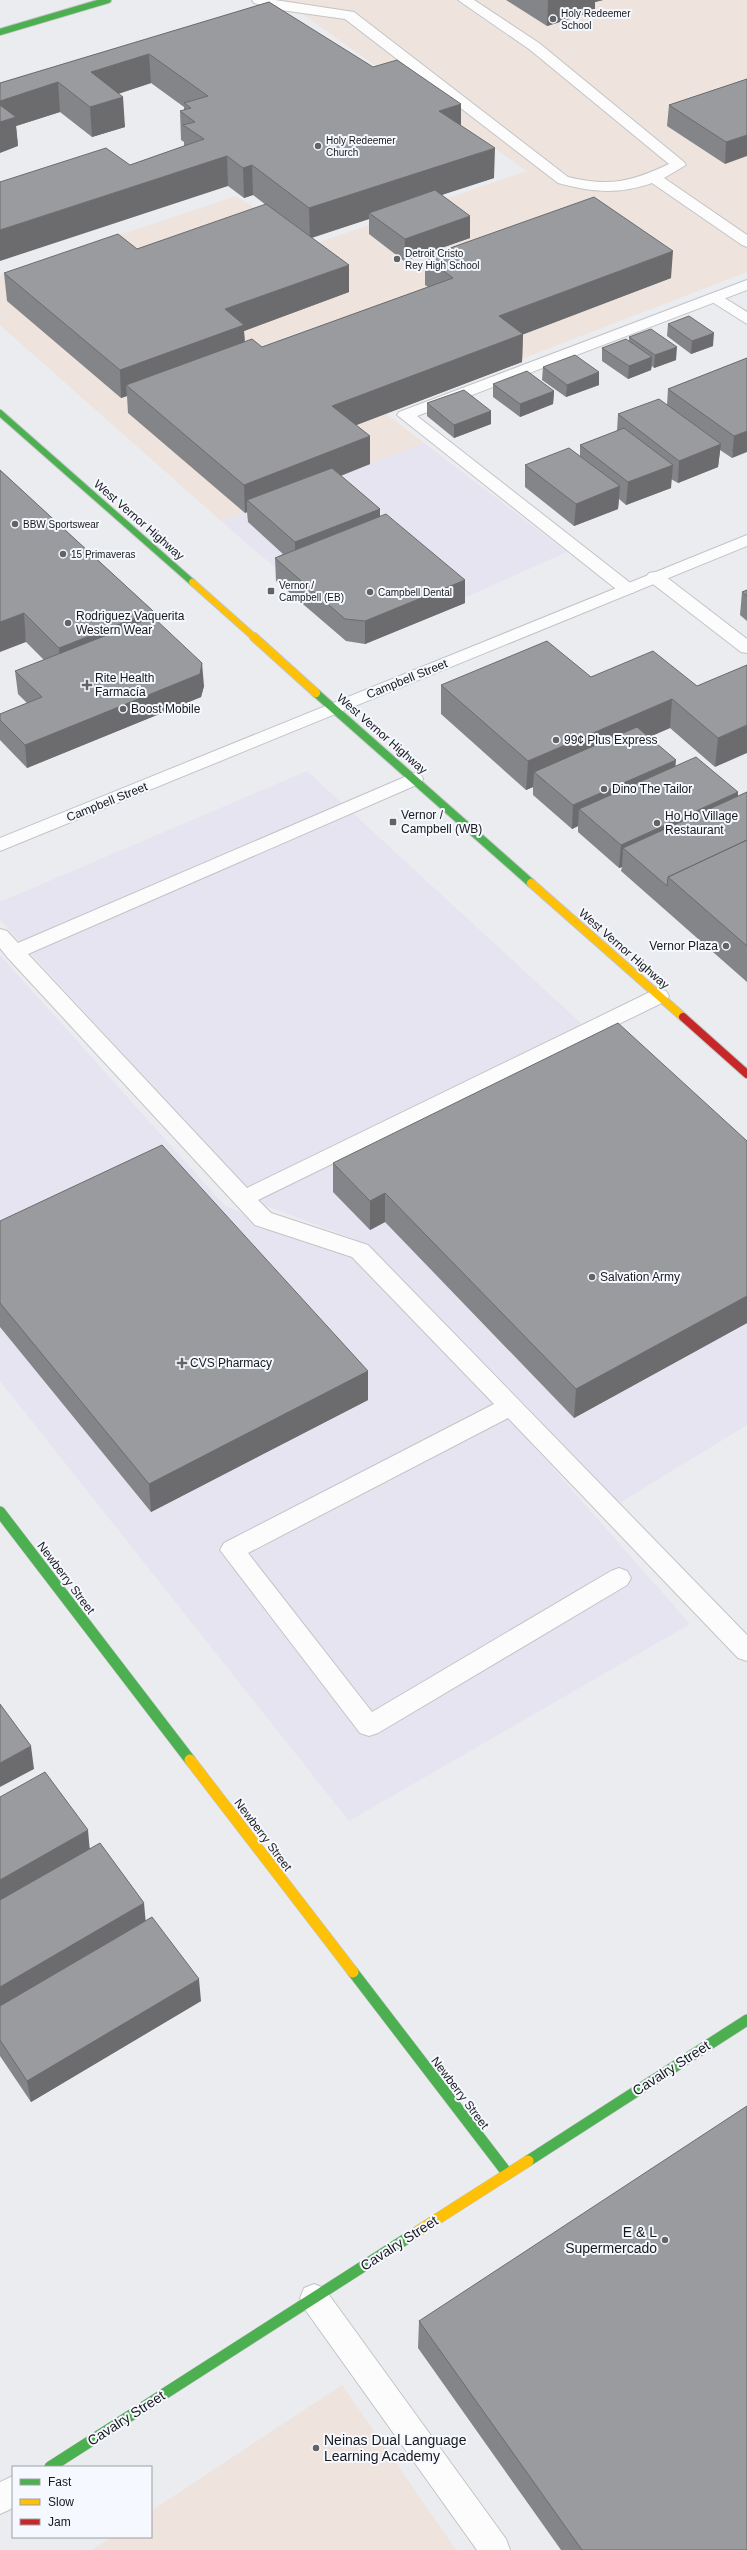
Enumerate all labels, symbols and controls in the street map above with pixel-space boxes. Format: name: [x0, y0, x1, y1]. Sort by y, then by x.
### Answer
place label: Holy Redeemer School: [561, 8, 631, 31]
marker: Holy Redeemer School: [548, 14, 558, 24]
place label: Holy Redeemer Church: [326, 135, 396, 158]
marker: Holy Redeemer Church: [313, 141, 323, 151]
place label: Detroit Cristo Rey High School: [405, 248, 479, 271]
marker: Detroit Cristo Rey High School: [392, 254, 402, 264]
street label: West Vernor Highway: [91, 477, 187, 563]
marker: BBW Sportswear: [10, 519, 20, 529]
place label: BBW Sportswear: [23, 519, 100, 530]
marker: 15 Primaveras: [58, 549, 68, 559]
place label: 15 Primaveras: [71, 549, 135, 560]
place label: Vernor / Campbell (EB): [279, 580, 344, 603]
marker: Vernor / Campbell (EB): [266, 586, 276, 596]
marker: Campbell Dental: [365, 587, 375, 597]
place label: Campbell Dental: [378, 587, 452, 598]
place label: Rodriguez Vaquerita Western Wear: [76, 609, 185, 637]
marker: Rodriguez Vaquerita Western Wear: [63, 618, 73, 628]
street label: Campbell Street: [364, 656, 450, 702]
place label: Rite Health Farmacía: [95, 671, 154, 699]
marker: Rite Health Farmacía: [82, 680, 92, 690]
street label: West Vernor Highway: [334, 691, 430, 777]
place label: Boost Mobile: [131, 702, 201, 716]
marker: Boost Mobile: [118, 704, 128, 714]
place label: 99¢ Plus Express: [564, 733, 657, 747]
marker: 99¢ Plus Express: [551, 735, 561, 745]
street label: Campbell Street: [64, 779, 150, 825]
place label: Dino The Tailor: [612, 782, 692, 796]
marker: Dino The Tailor: [599, 784, 609, 794]
place label: Vernor / Campbell (WB): [401, 808, 482, 836]
place label: Ho Ho Village Restaurant: [665, 809, 738, 837]
marker: Vernor / Campbell (WB): [388, 817, 398, 827]
marker: Ho Ho Village Restaurant: [652, 818, 662, 828]
street label: West Vernor Highway: [576, 906, 672, 992]
place label: Vernor Plaza: [649, 939, 718, 953]
marker: Vernor Plaza: [721, 941, 731, 951]
place label: Salvation Army: [600, 1270, 680, 1284]
marker: Salvation Army: [587, 1272, 597, 1282]
place label: CVS Pharmacy: [190, 1356, 272, 1370]
marker: CVS Pharmacy: [177, 1358, 187, 1368]
street label: Newberry Street: [34, 1539, 98, 1617]
street label: Newberry Street: [231, 1796, 295, 1874]
street label: Cavalry Street: [629, 2037, 713, 2099]
street label: Newberry Street: [428, 2054, 492, 2132]
street label: Cavalry Street: [357, 2212, 441, 2274]
place label: E & L Supermercado: [565, 2224, 657, 2256]
marker: E & L Supermercado: [660, 2235, 670, 2245]
street label: Cavalry Street: [84, 2387, 168, 2449]
place label: Neinas Dual Language Learning Academy: [324, 2432, 467, 2464]
marker: Neinas Dual Language Learning Academy: [311, 2443, 321, 2453]
legend: [12, 2466, 152, 2538]
text: Fast: [48, 2475, 72, 2489]
text: Slow: [48, 2495, 74, 2509]
text: Jam: [48, 2515, 71, 2529]

